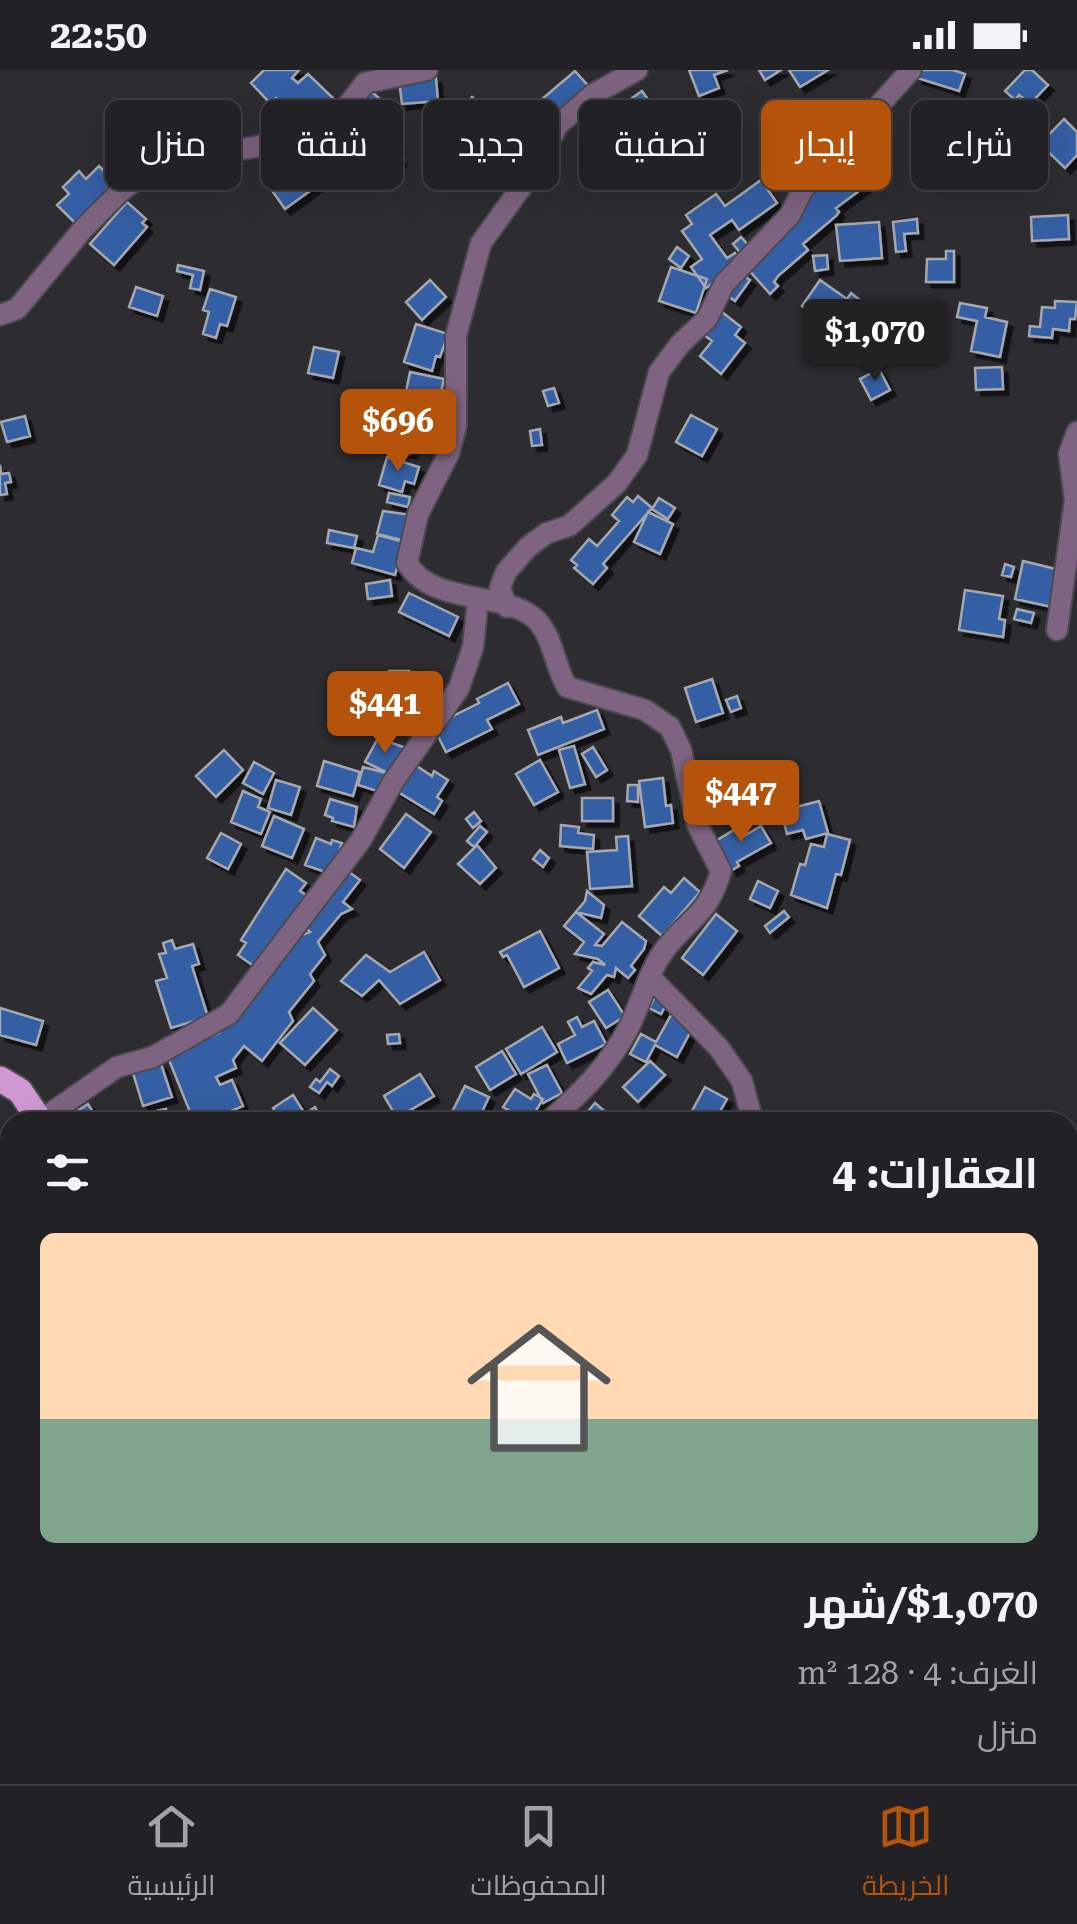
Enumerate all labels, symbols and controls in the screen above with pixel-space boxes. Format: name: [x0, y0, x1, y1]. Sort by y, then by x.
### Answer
text: 22:50: [50, 13, 147, 57]
chip: منزل: [105, 100, 241, 190]
chip: شقة: [261, 100, 403, 190]
chip: جديد: [423, 100, 559, 190]
chip: تصفية: [579, 100, 741, 190]
chip: إيجار: [761, 100, 891, 190]
chip: شراء: [911, 100, 1048, 190]
pin: $1,070: [794, 299, 956, 384]
text: $1,070: [825, 312, 925, 350]
pin: $696: [339, 389, 457, 474]
text: $696: [362, 402, 434, 440]
pin: $441: [326, 671, 444, 756]
text: $441: [349, 684, 421, 722]
pin: $447: [682, 760, 800, 845]
text: $447: [705, 773, 777, 811]
icon: filters: [40, 1145, 95, 1200]
text: العقارات: 4: [832, 1149, 1038, 1198]
icon: home: [449, 1298, 629, 1478]
text: $1,070/شهر: [805, 1579, 1038, 1628]
text: الغرف: 4 · 128 m²: [798, 1654, 1038, 1692]
text: منزل: [977, 1714, 1038, 1752]
tab: الرئيسية: [128, 1799, 215, 1911]
tab: المحفوظات: [471, 1799, 607, 1911]
tab: الخريطة: [862, 1799, 949, 1911]

